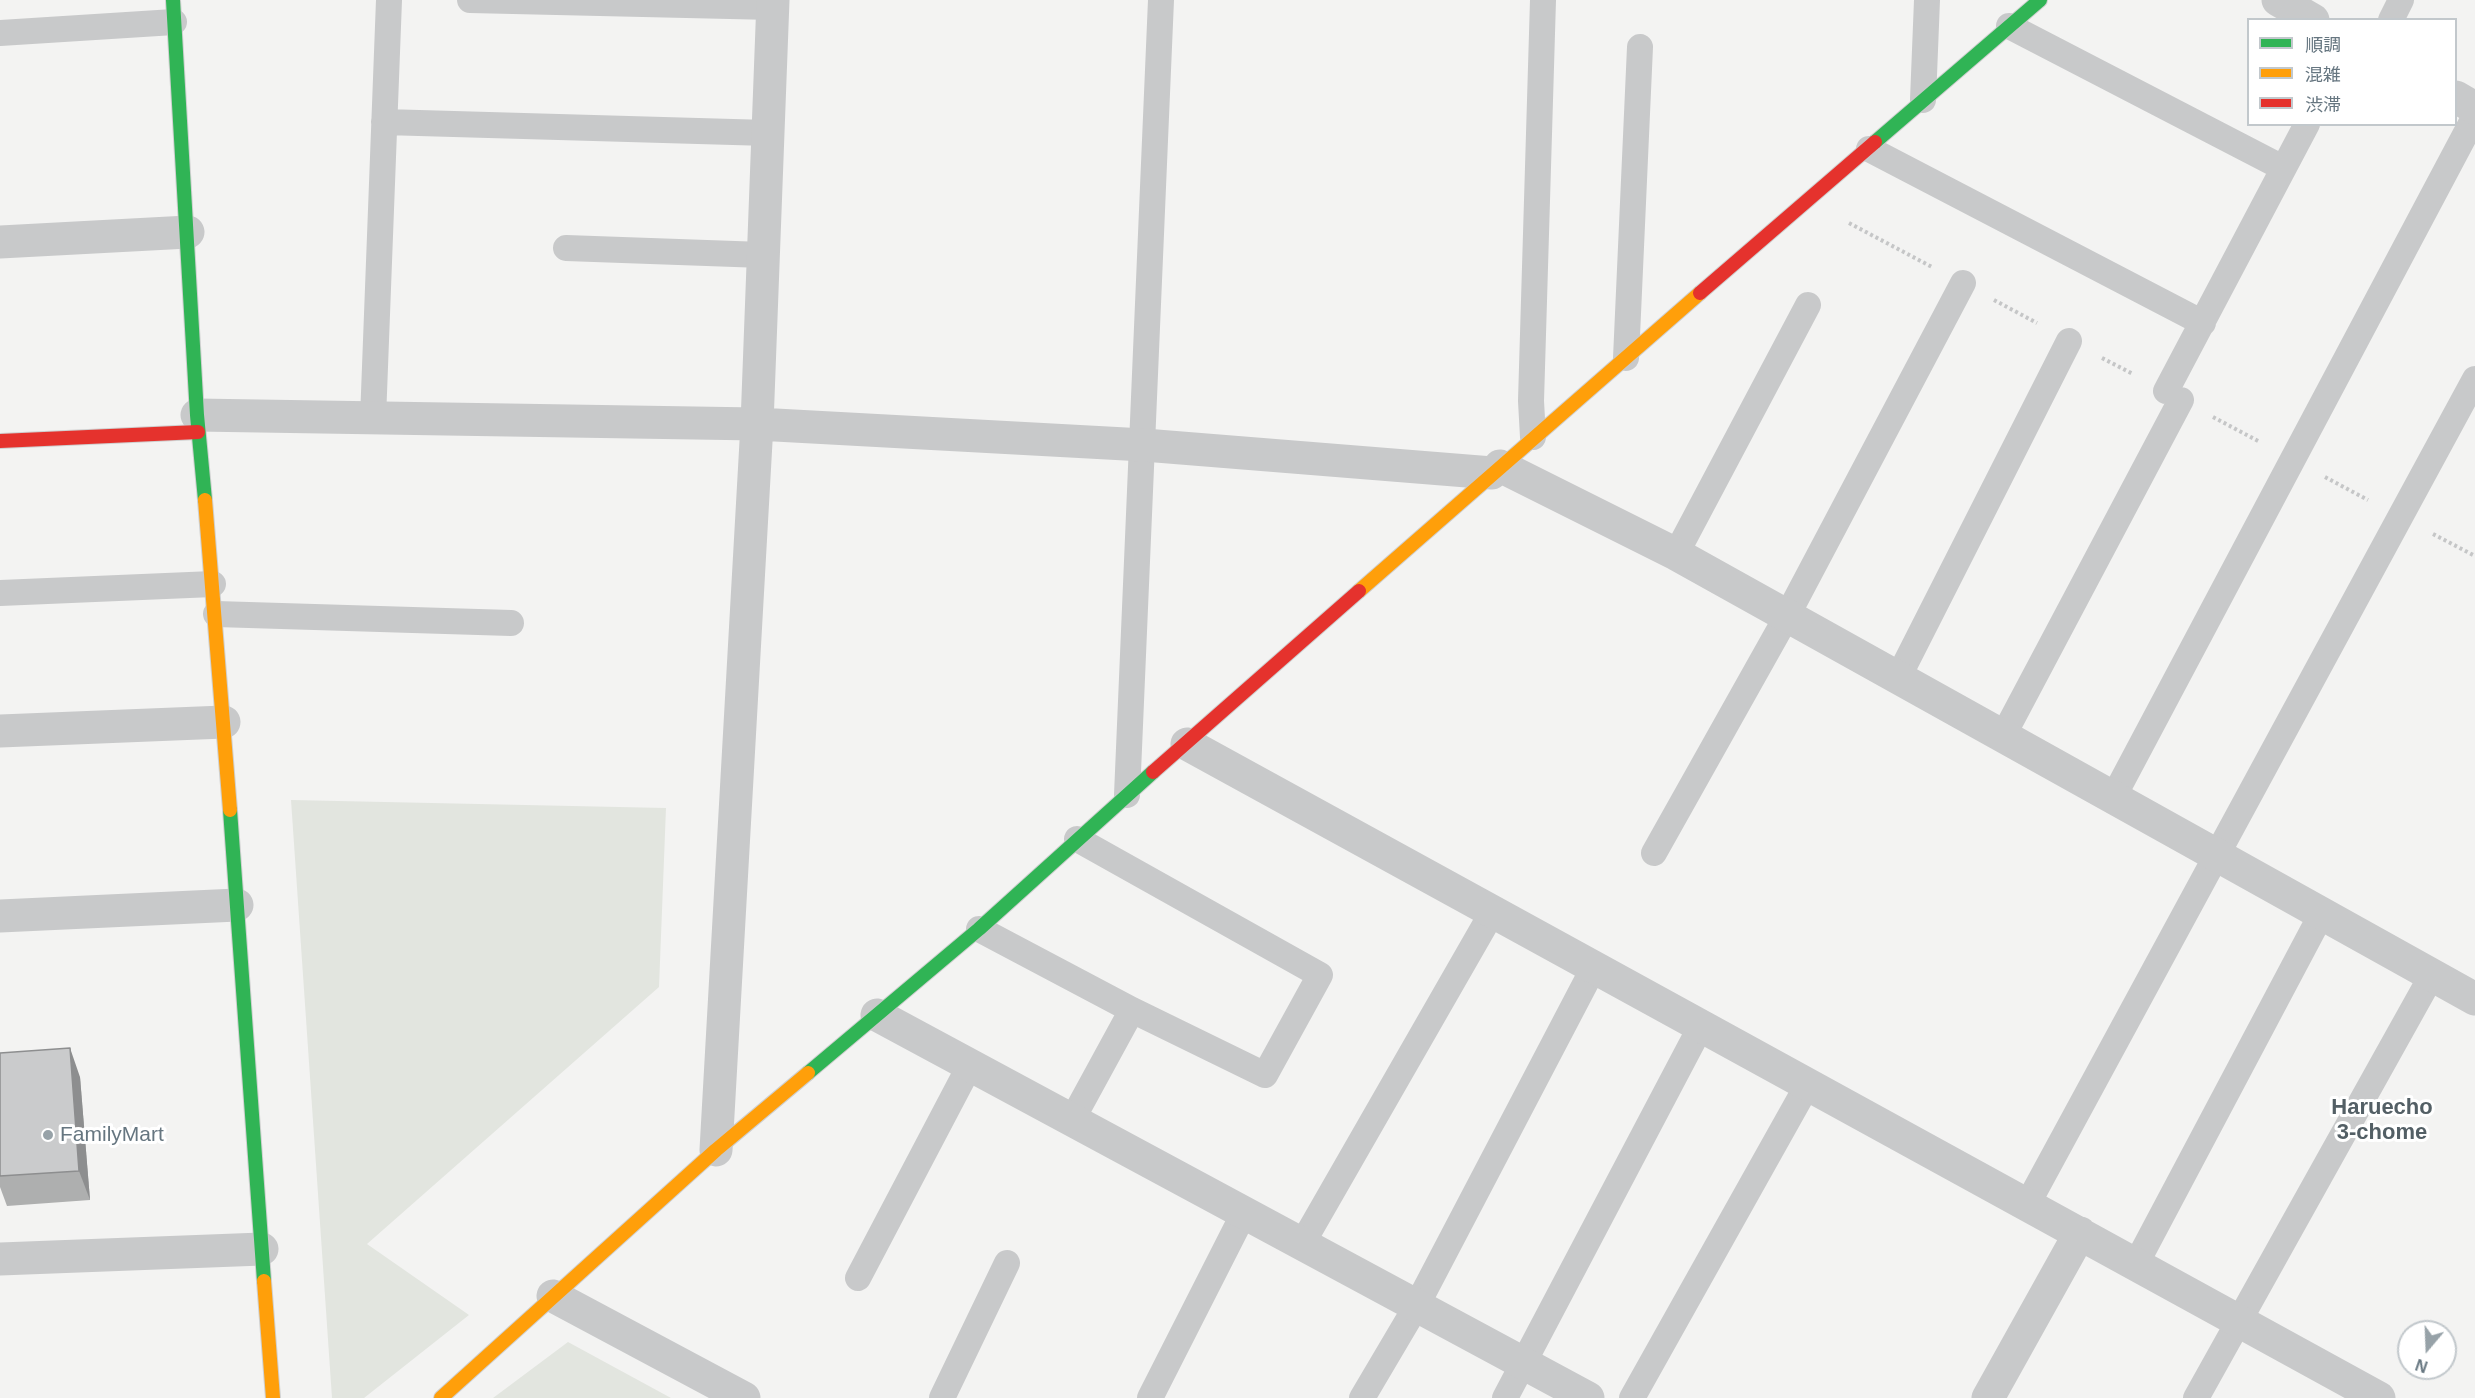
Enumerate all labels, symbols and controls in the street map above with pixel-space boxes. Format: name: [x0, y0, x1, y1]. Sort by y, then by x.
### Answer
legend: [2247, 18, 2457, 126]
text: 順調: [2305, 35, 2341, 55]
text: 混雑: [2305, 65, 2341, 85]
text: 渋滞: [2305, 95, 2341, 115]
district label: Haruecho 3-chome: [2331, 1095, 2433, 1146]
place label: FamilyMart: [60, 1122, 164, 1148]
marker: FamilyMart: [41, 1128, 55, 1142]
north arrow: [2397, 1320, 2457, 1380]
text: N: [2413, 1356, 2430, 1376]

